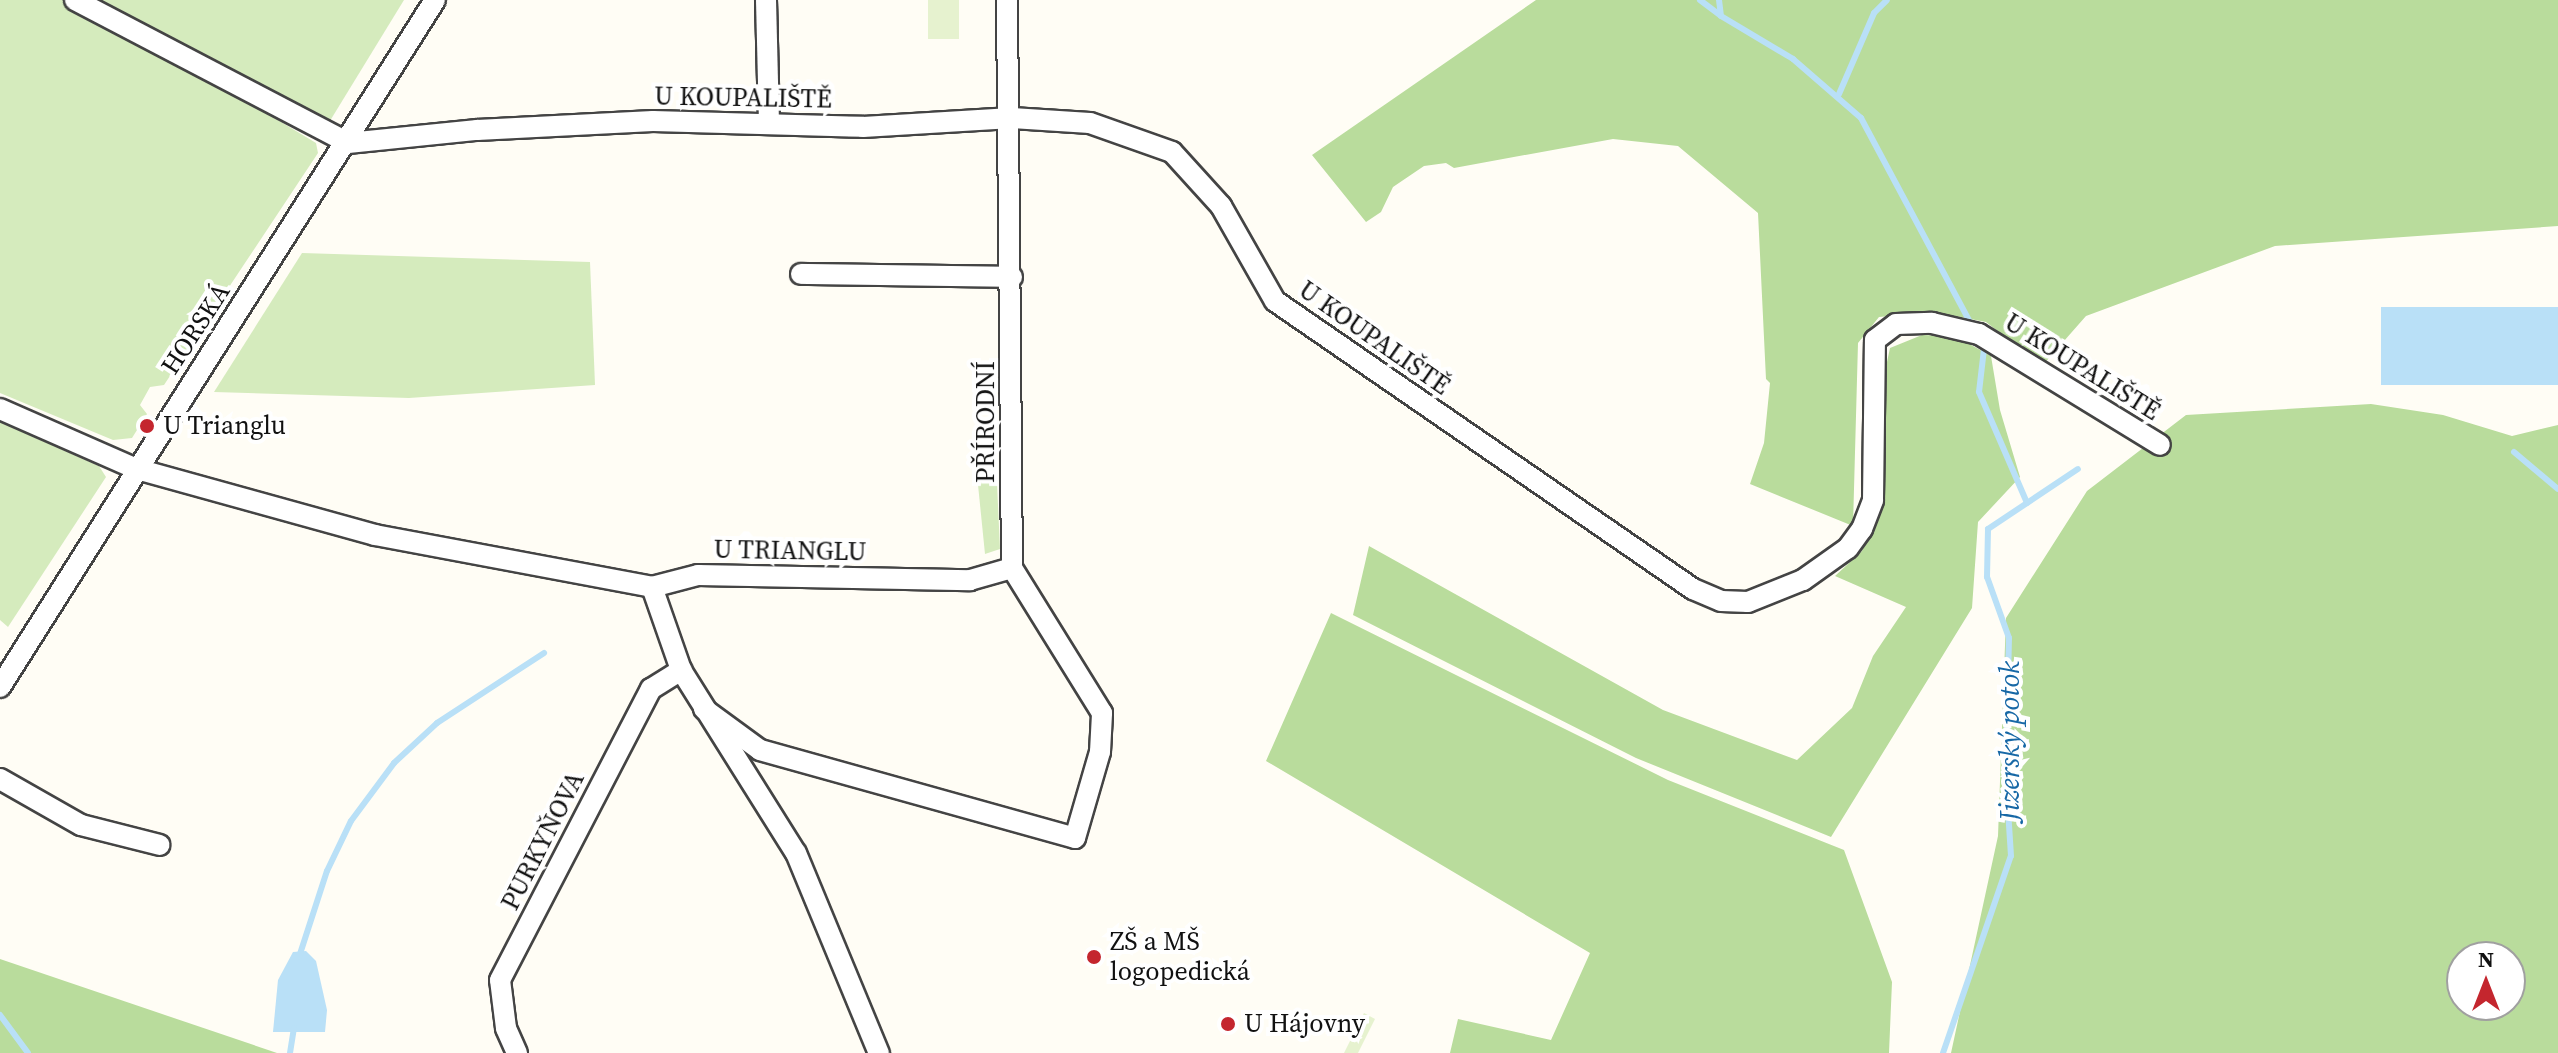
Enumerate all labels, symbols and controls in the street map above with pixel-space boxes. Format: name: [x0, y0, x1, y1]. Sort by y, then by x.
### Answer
street label: U KOUPALIŠTĚ: [654, 81, 832, 115]
street label: U KOUPALIŠTĚ: [1292, 274, 1456, 402]
street label: HORSKÁ: [155, 278, 237, 380]
street label: U KOUPALIŠTĚ: [1998, 307, 2166, 427]
street label: PŘÍRODNÍ: [970, 361, 1002, 483]
place label: U Trianglu: [163, 410, 286, 442]
marker: U Trianglu: [138, 417, 156, 435]
street label: U TRIANGLU: [713, 534, 867, 568]
water label: Jizerský potok: [1992, 661, 2026, 821]
street label: PURKYŇOVA: [495, 767, 591, 915]
place label: ZŠ a MŠ logopedická: [1110, 926, 1250, 988]
north arrow: [2446, 941, 2526, 1021]
text: N: [2478, 944, 2494, 974]
marker: ZŠ a MŠ logopedická: [1085, 948, 1103, 966]
place label: U Hájovny: [1244, 1008, 1365, 1040]
marker: U Hájovny: [1219, 1015, 1237, 1033]

